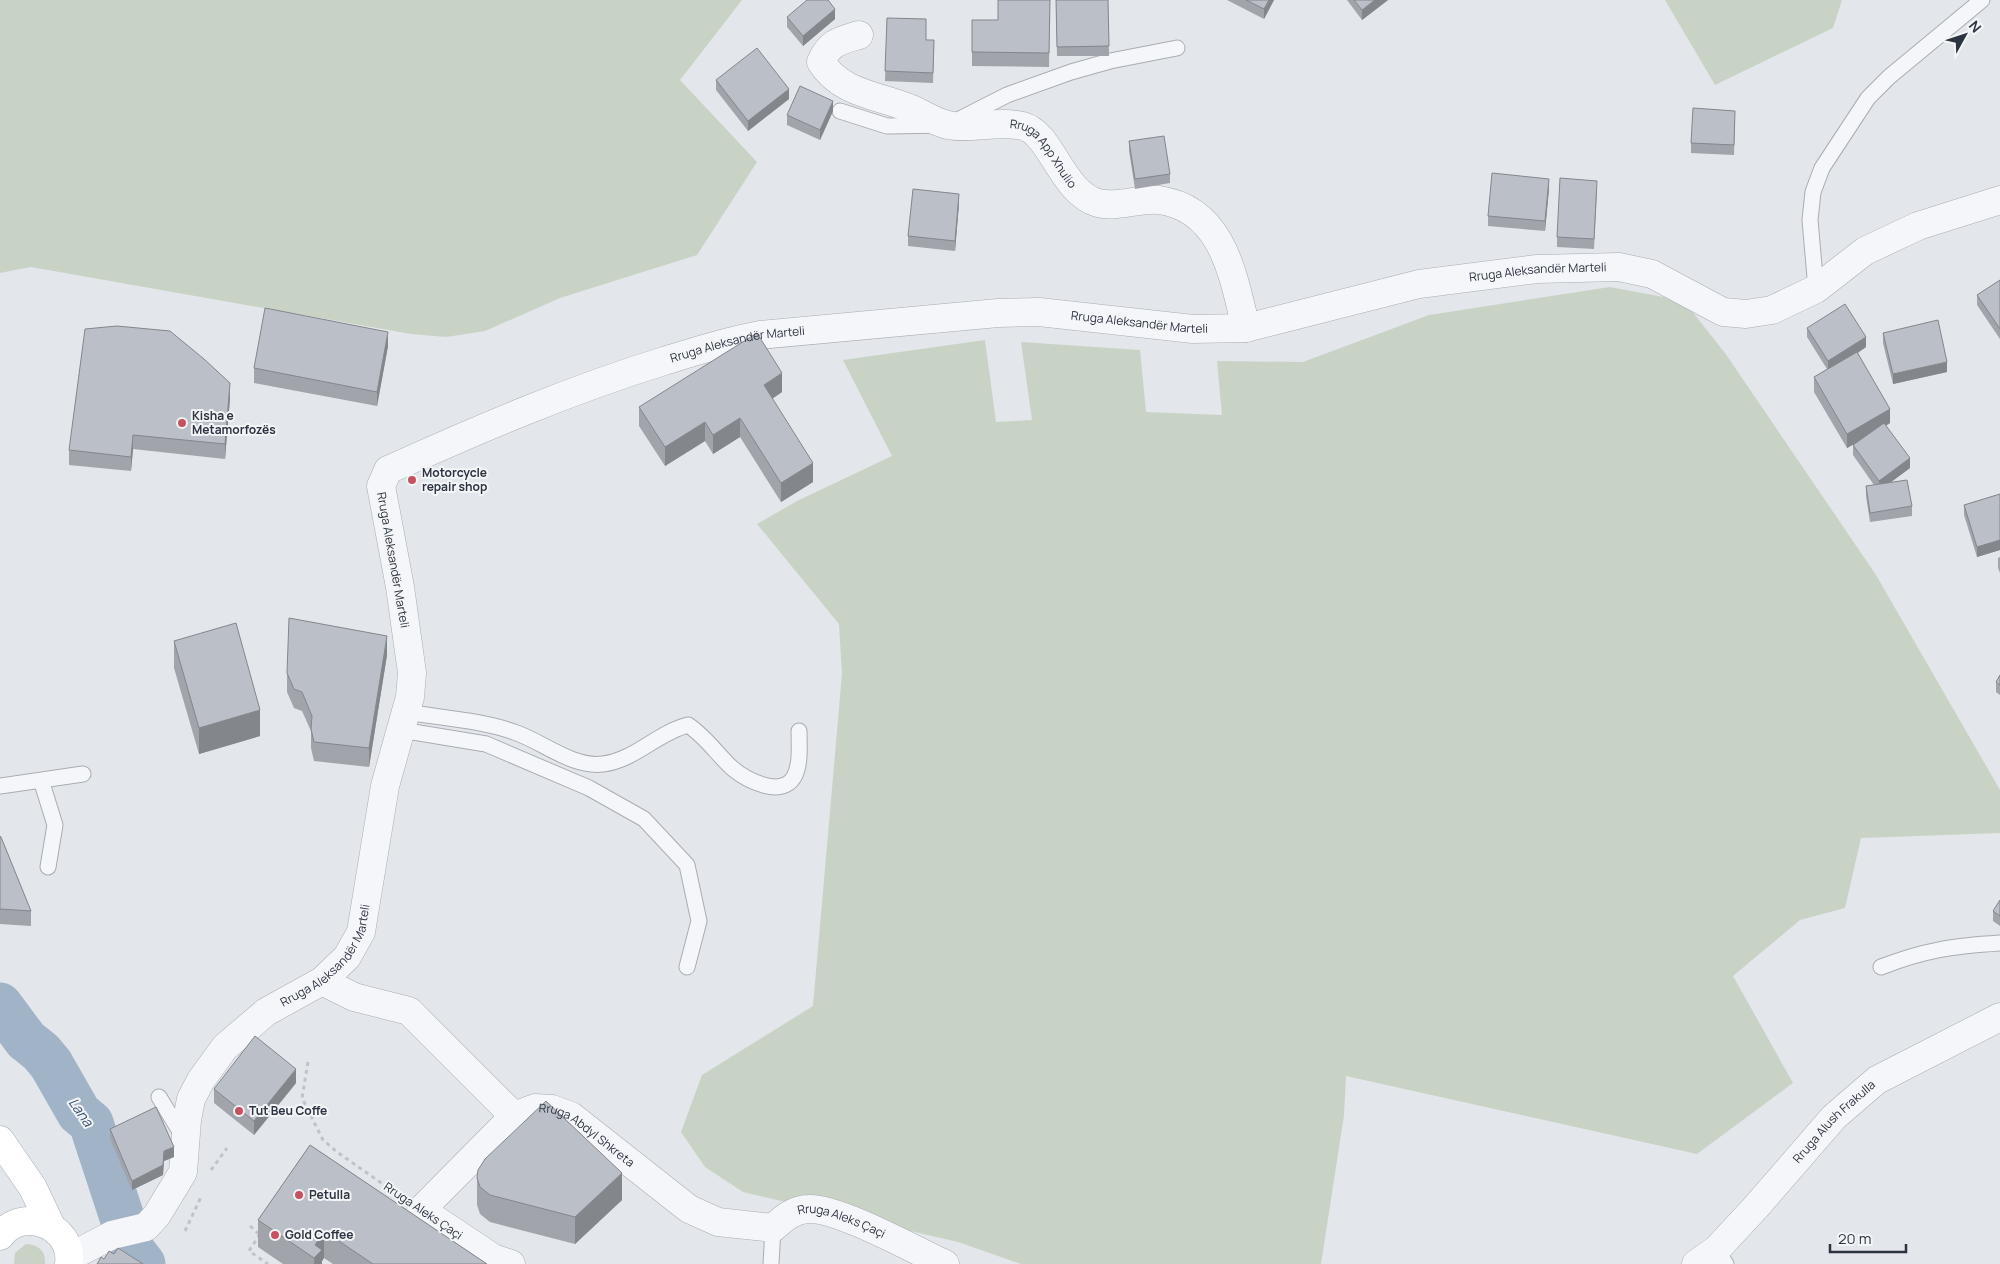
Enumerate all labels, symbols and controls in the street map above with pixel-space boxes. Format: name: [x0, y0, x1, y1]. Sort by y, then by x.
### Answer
north arrow: [1940, 10, 1990, 60]
text: N: [1965, 16, 1986, 36]
street label: Rruga App Xhulio: [1009, 115, 1081, 192]
street label: Rruga Aleksandër Marteli: [1468, 258, 1607, 286]
street label: Rruga Aleksandër Marteli: [1070, 307, 1208, 337]
street label: Rruga Aleksandër Marteli: [668, 322, 806, 367]
place label: Kisha e Metamorfozës: [192, 407, 276, 438]
marker: Kisha e Metamorfozës: [176, 417, 188, 429]
place label: Motorcycle repair shop: [422, 464, 487, 495]
marker: Motorcycle repair shop: [406, 474, 418, 486]
street label: Rruga Aleksandër Marteli: [373, 491, 414, 629]
street label: Rruga Aleksandër Marteli: [277, 903, 373, 1011]
street label: Rruga Alush Frakulla: [1789, 1076, 1879, 1167]
water label: Lana: [65, 1094, 99, 1131]
street label: Rruga Abdyl Shkreta: [538, 1099, 638, 1171]
place label: Tut Beu Coffe: [249, 1102, 327, 1119]
marker: Tut Beu Coffe: [233, 1105, 245, 1117]
street label: Rruga Aleks Çaçi: [381, 1178, 466, 1243]
place label: Petulla: [309, 1186, 350, 1203]
marker: Petulla: [293, 1189, 305, 1201]
street label: Rruga Aleks Çaçi: [796, 1200, 888, 1242]
scale bar: [1830, 1222, 1906, 1254]
place label: Gold Coffee: [285, 1226, 353, 1243]
text: 20 m: [1838, 1228, 1871, 1249]
marker: Gold Coffee: [269, 1229, 281, 1241]

